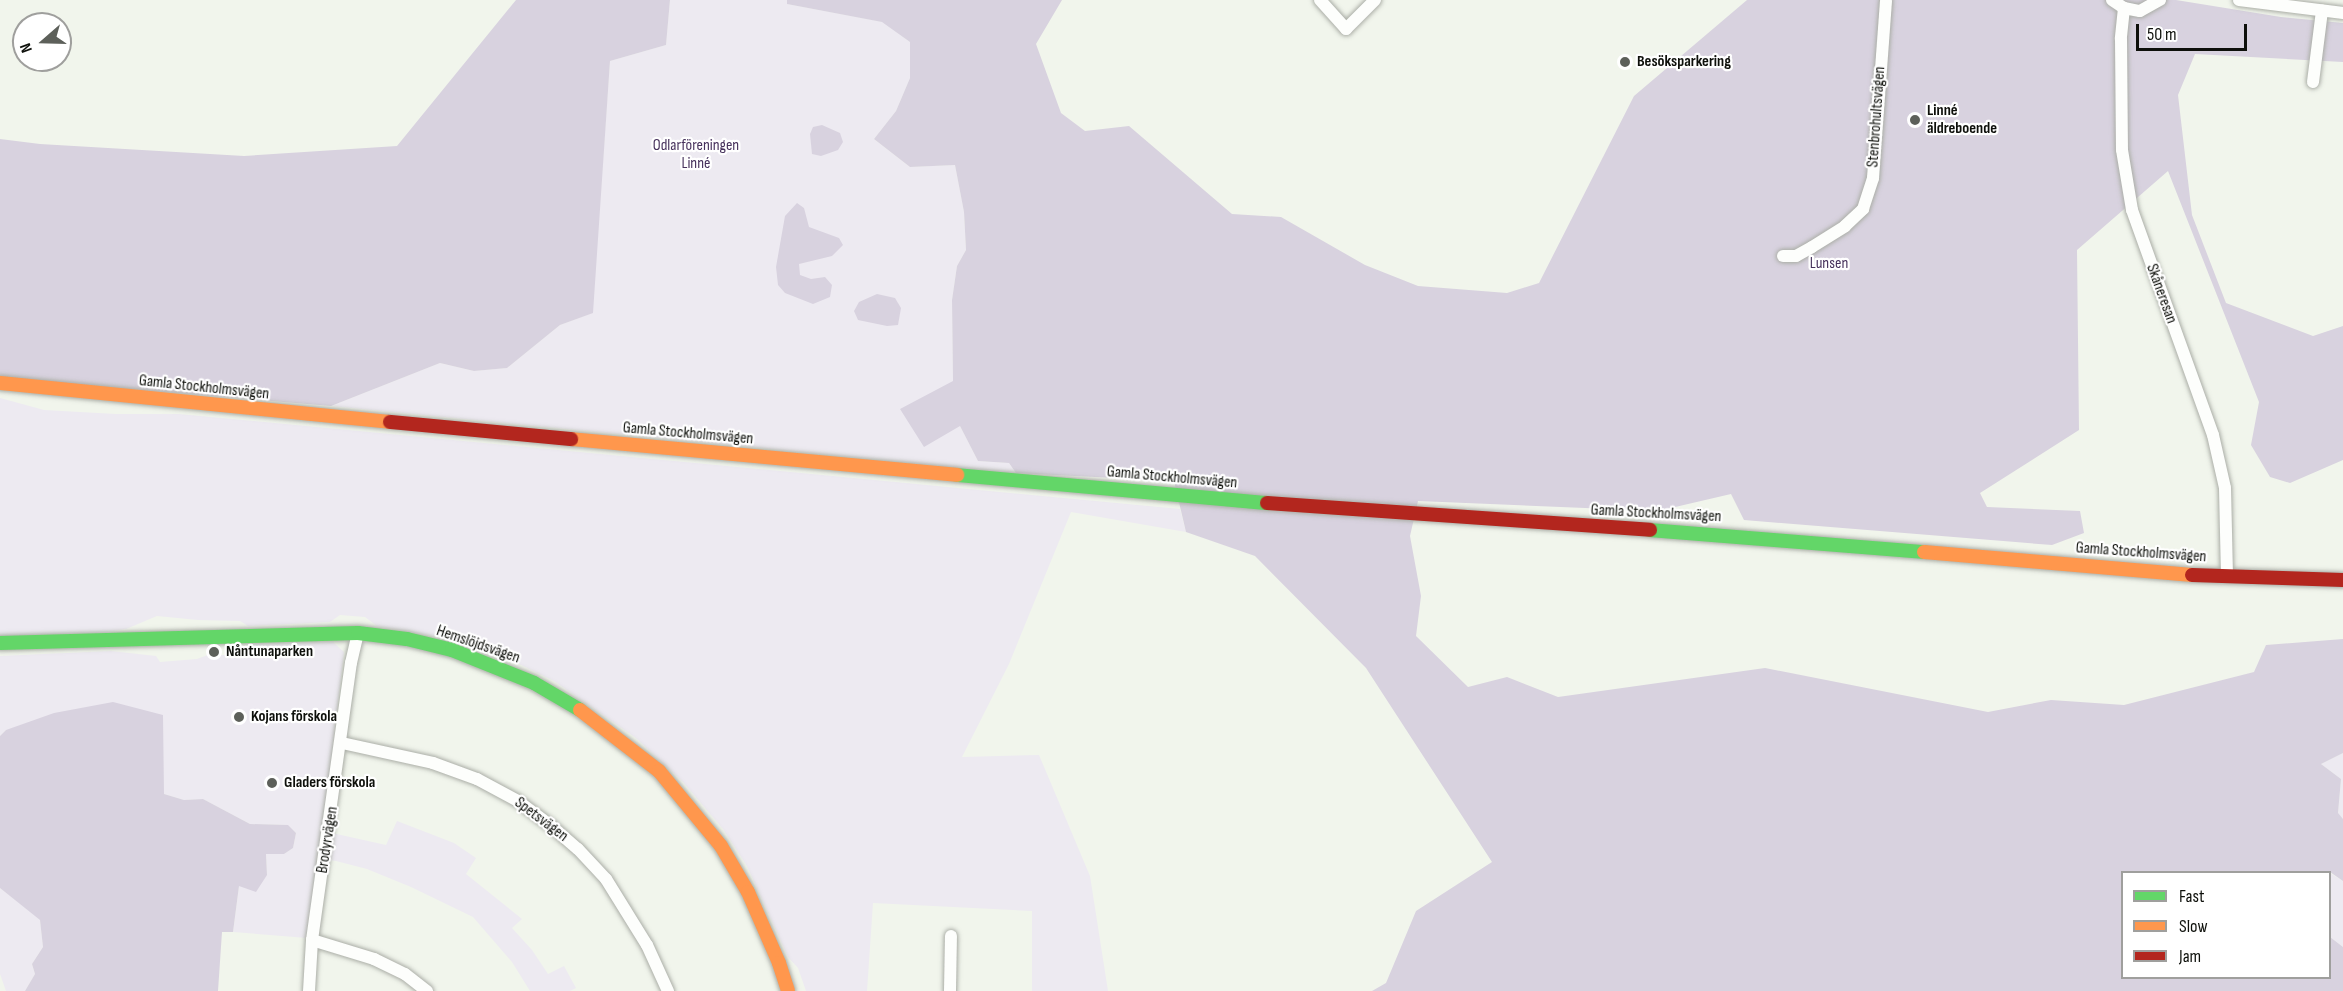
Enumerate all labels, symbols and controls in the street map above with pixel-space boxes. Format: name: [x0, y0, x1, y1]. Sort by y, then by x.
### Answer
north arrow: [12, 12, 72, 72]
scale bar: [2139, 12, 2250, 50]
text: 50 m: [2147, 24, 2177, 45]
text: N: [16, 40, 37, 55]
place label: Besöksparkering: [1637, 52, 1731, 72]
marker: Besöksparkering: [1618, 55, 1632, 69]
street label: Stenbrohultsvägen: [1864, 66, 1890, 168]
place label: Linné äldreboende: [1927, 101, 1997, 139]
marker: Linné äldreboende: [1908, 113, 1922, 127]
park label: Odlarföreningen Linné: [653, 136, 739, 174]
park label: Lunsen: [1810, 254, 1848, 274]
street label: Skåneresan: [2141, 262, 2181, 326]
street label: Gamla Stockholmsvägen: [138, 372, 270, 404]
street label: Gamla Stockholmsvägen: [622, 419, 754, 449]
street label: Gamla Stockholmsvägen: [1106, 463, 1238, 493]
street label: Gamla Stockholmsvägen: [1590, 501, 1722, 527]
street label: Gamla Stockholmsvägen: [2075, 539, 2207, 567]
street label: Hemslöjdsvägen: [434, 622, 522, 668]
place label: Nåntunaparken: [226, 642, 313, 662]
marker: Nåntunaparken: [207, 645, 221, 659]
place label: Kojans förskola: [251, 707, 337, 727]
marker: Kojans förskola: [232, 710, 246, 724]
place label: Gladers förskola: [284, 773, 375, 793]
marker: Gladers förskola: [265, 776, 279, 790]
street label: Spetsvägen: [510, 794, 572, 846]
street label: Brodyrvägen: [313, 805, 343, 875]
legend: [2121, 871, 2331, 979]
text: Fast: [2179, 886, 2204, 907]
text: Slow: [2179, 916, 2208, 937]
text: Jam: [2179, 946, 2201, 967]

